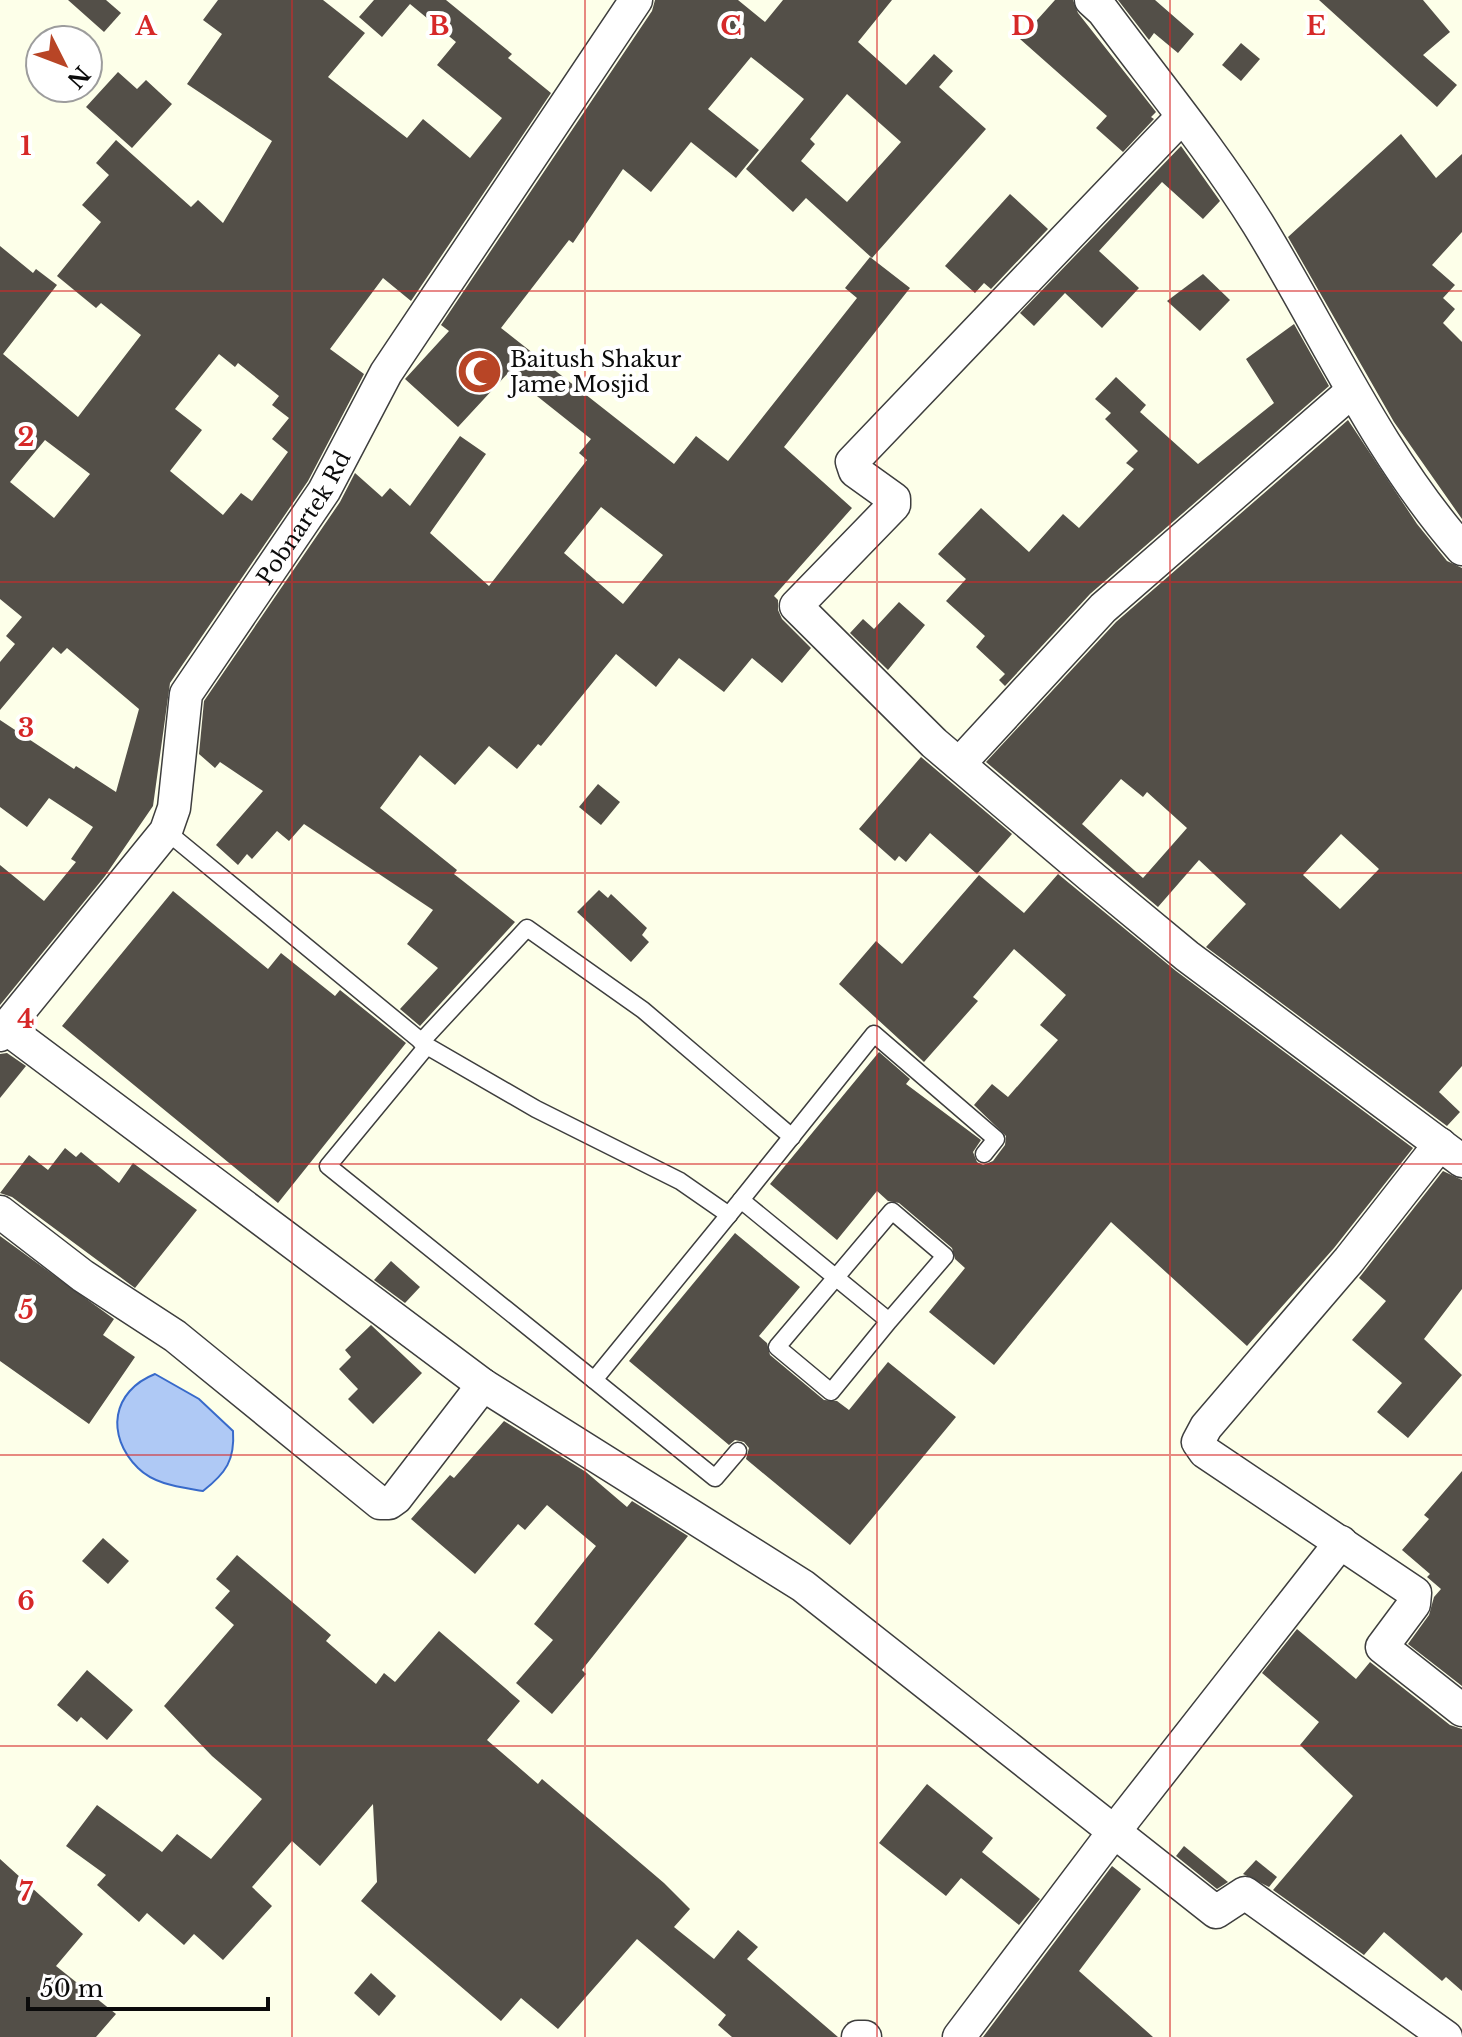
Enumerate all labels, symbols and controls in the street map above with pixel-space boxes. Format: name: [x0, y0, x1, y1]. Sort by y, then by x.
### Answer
text: A: [134, 10, 157, 42]
text: B: [429, 10, 449, 42]
text: C: [720, 10, 742, 42]
text: D: [1011, 10, 1035, 42]
text: E: [1306, 10, 1326, 42]
north arrow: [24, 24, 104, 104]
text: N: [61, 60, 95, 94]
text: 1: [20, 130, 32, 162]
place label: Baitush Shakur Jame Mosjid: [507, 346, 682, 398]
mosque icon: Baitush Shakur Jame Mosjid: [455, 348, 503, 396]
text: 2: [18, 421, 34, 453]
street label: Pobnartek Rd: [251, 446, 356, 590]
text: 3: [18, 712, 34, 744]
text: 4: [17, 1003, 35, 1035]
text: 5: [18, 1294, 34, 1326]
text: 6: [17, 1585, 35, 1617]
text: 7: [19, 1876, 33, 1908]
scale bar: [28, 1961, 268, 2011]
text: 50 m: [40, 1974, 104, 2003]

